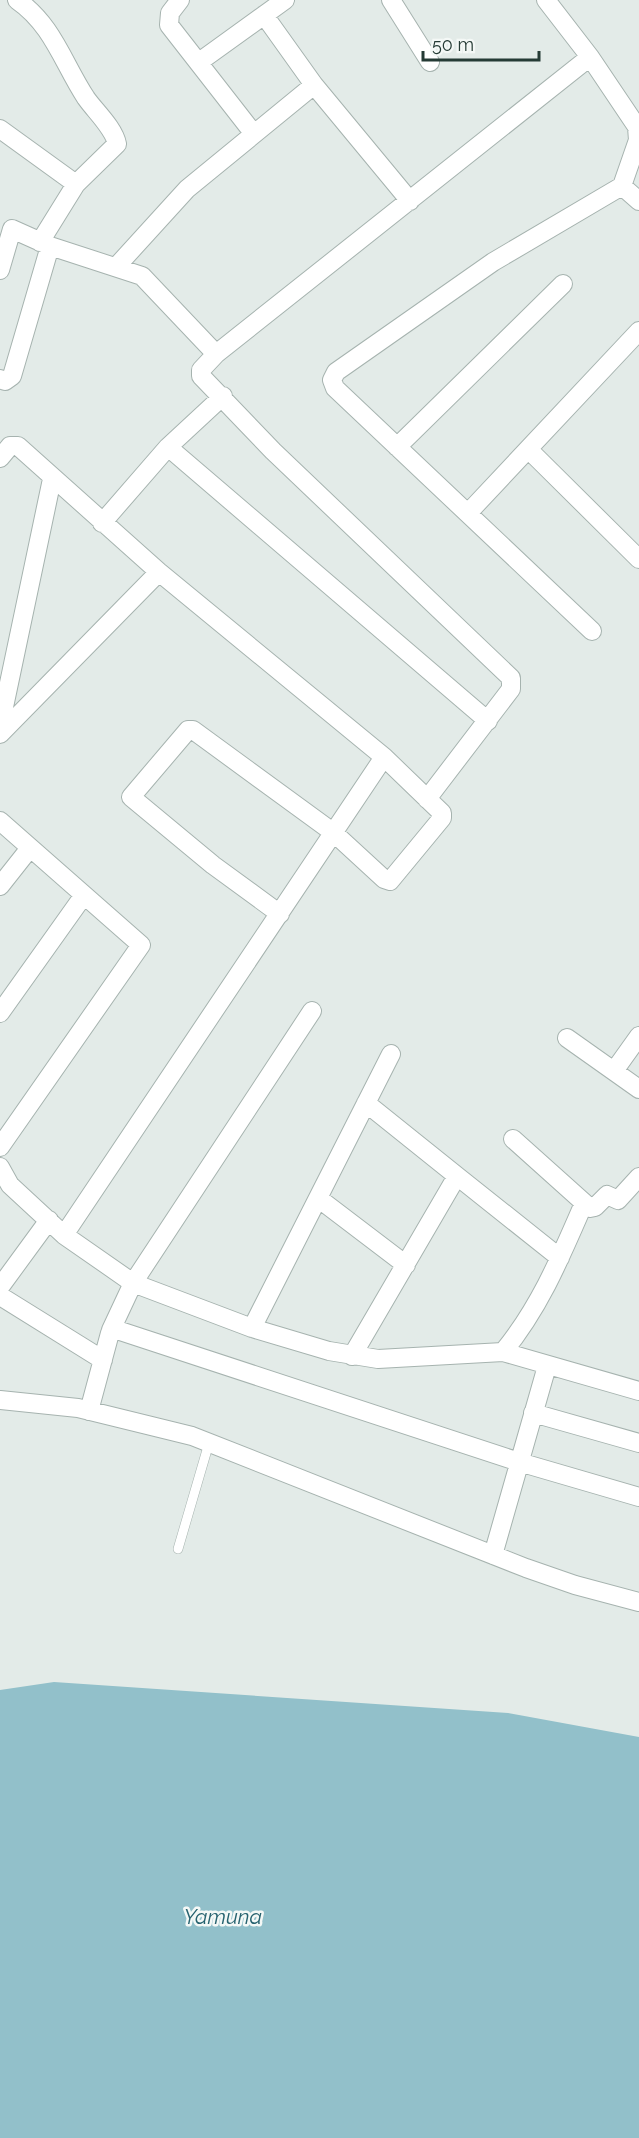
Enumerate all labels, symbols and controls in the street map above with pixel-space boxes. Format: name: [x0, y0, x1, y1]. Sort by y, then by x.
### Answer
scale bar: [423, 24, 538, 62]
text: 50 m: [432, 34, 474, 55]
water label: Yamuna: [184, 1904, 262, 1929]

